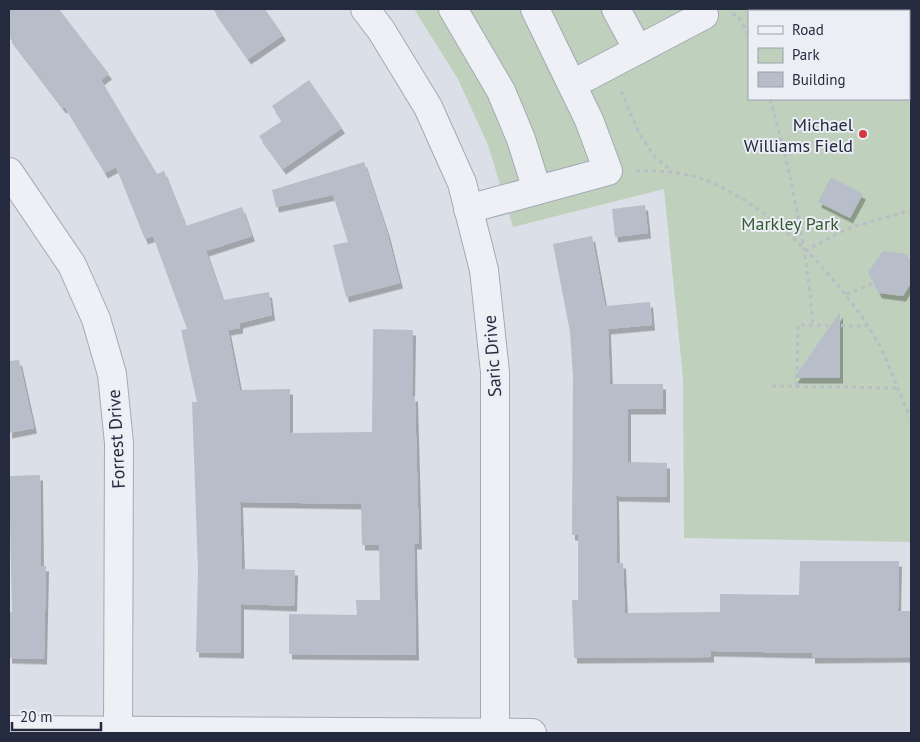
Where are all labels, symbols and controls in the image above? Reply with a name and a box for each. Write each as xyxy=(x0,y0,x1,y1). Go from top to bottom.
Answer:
legend xyxy=(748,10,910,100)
text: Road xyxy=(792,20,824,39)
text: Park xyxy=(792,45,820,64)
text: Building xyxy=(792,70,846,89)
place label: Michael Williams Field xyxy=(744,113,854,157)
marker: Michael Williams Field xyxy=(857,128,869,140)
park label: Markley Park xyxy=(741,212,839,235)
street label: Saric Drive xyxy=(478,314,506,398)
street label: Forrest Drive xyxy=(102,389,130,489)
scale bar xyxy=(12,700,101,732)
text: 20 m xyxy=(20,707,53,726)

